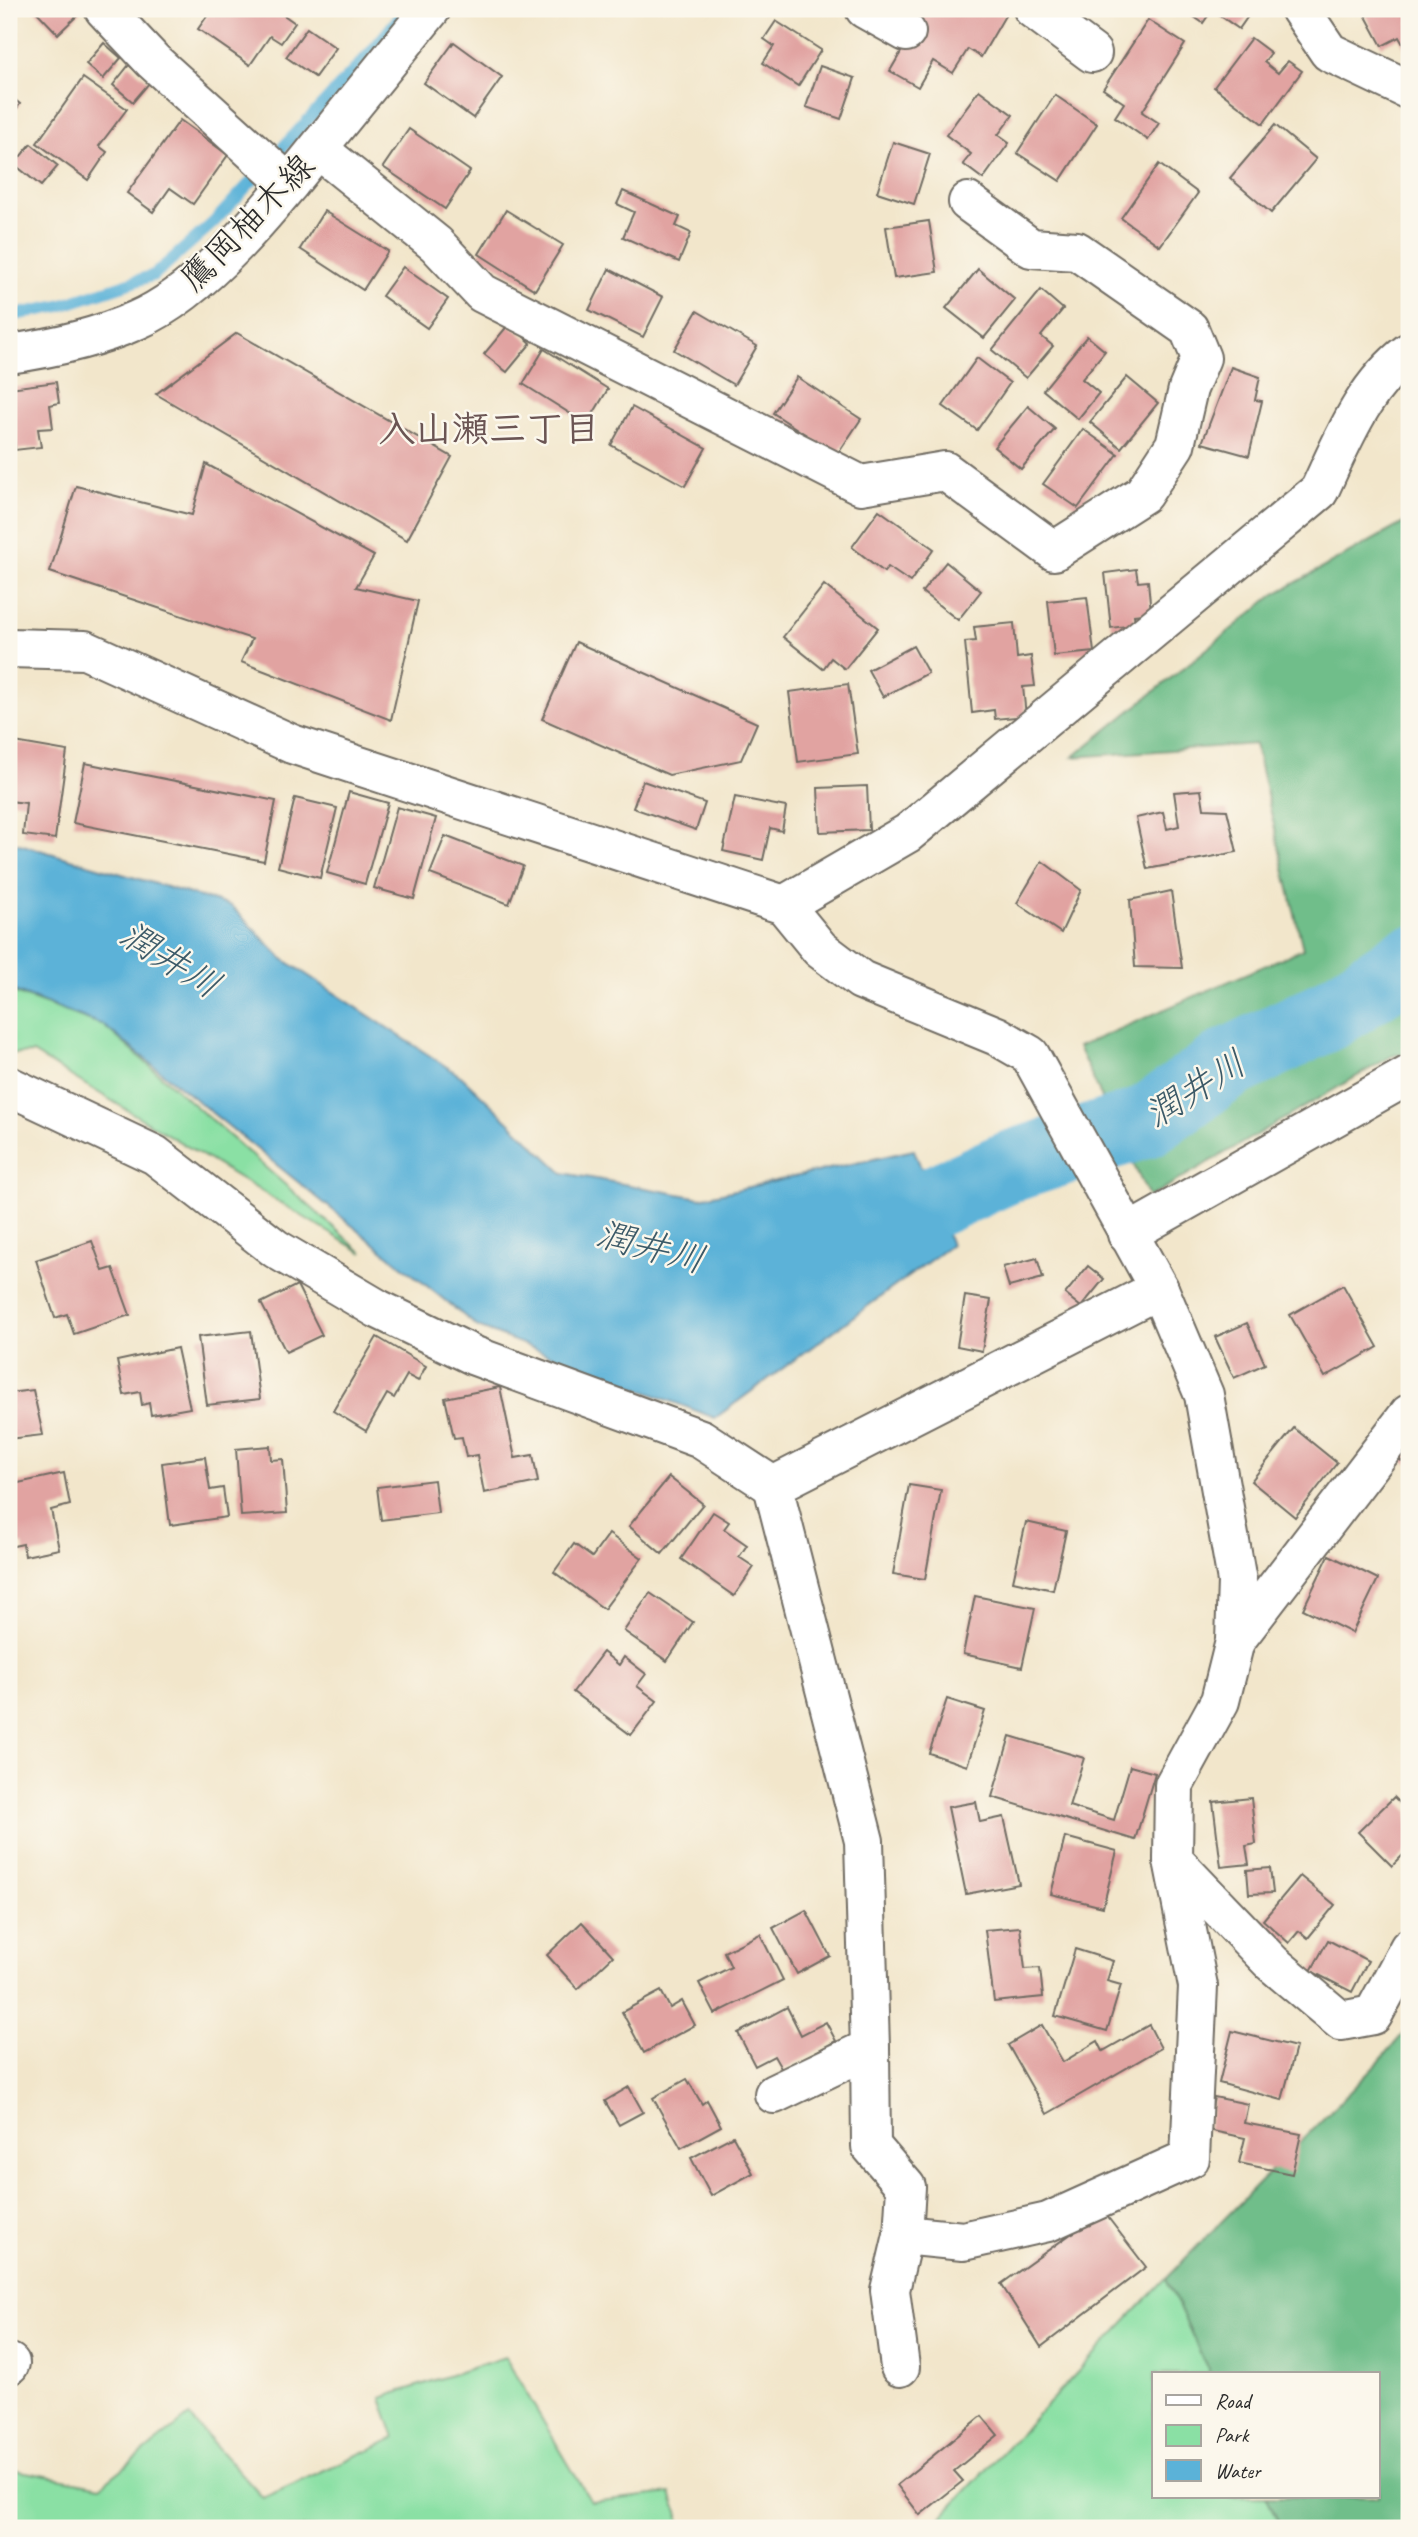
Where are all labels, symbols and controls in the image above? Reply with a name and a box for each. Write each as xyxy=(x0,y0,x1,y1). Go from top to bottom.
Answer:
street label: 鷹岡柚木線 xyxy=(170,144,324,301)
district label: 入山瀬三丁目 xyxy=(378,405,600,452)
water label: 潤井川 xyxy=(111,910,230,1009)
water label: 潤井川 xyxy=(1136,1039,1255,1138)
water label: 潤井川 xyxy=(591,1209,711,1284)
legend xyxy=(1152,2372,1380,2498)
text: Road xyxy=(1215,2388,1254,2414)
text: Park xyxy=(1215,2422,1250,2448)
text: Water xyxy=(1215,2458,1262,2484)

